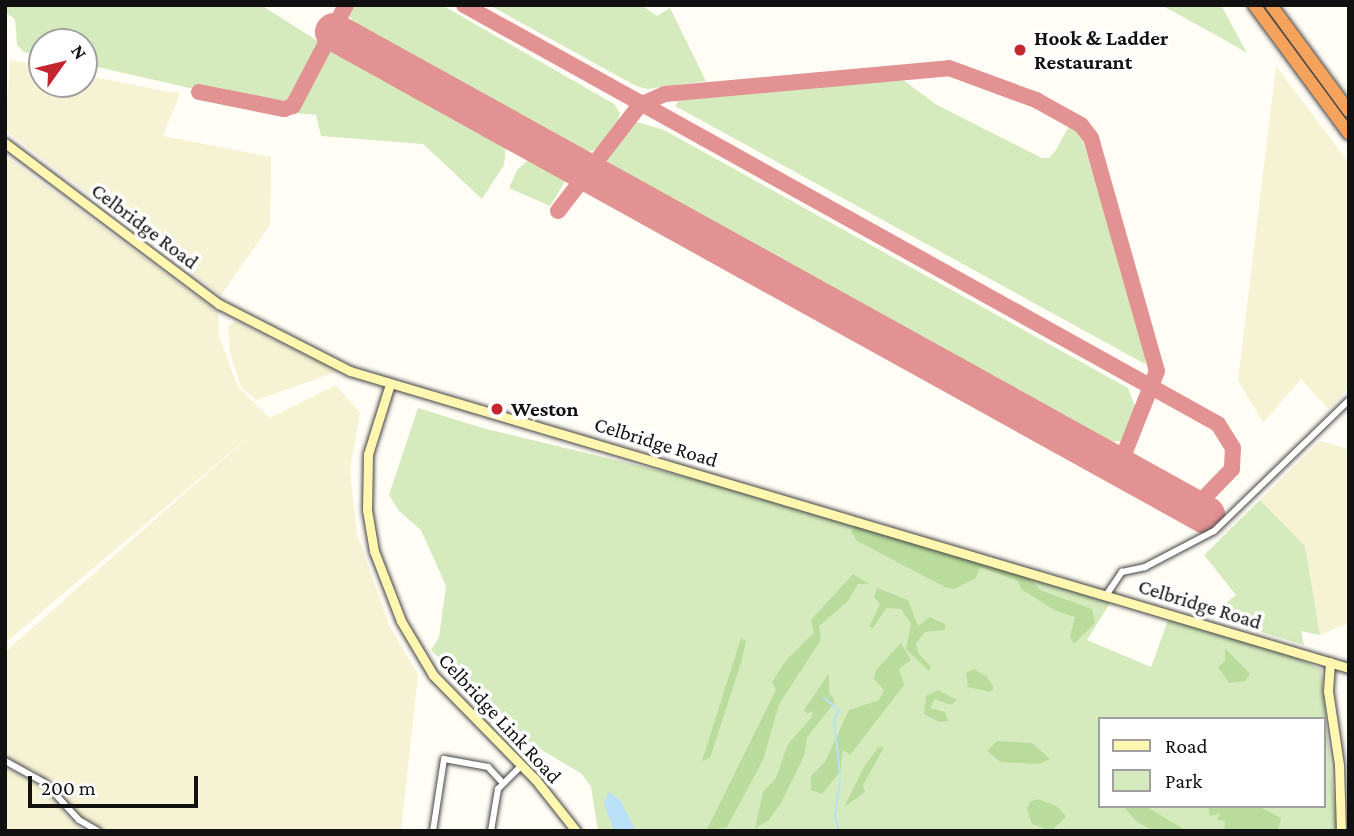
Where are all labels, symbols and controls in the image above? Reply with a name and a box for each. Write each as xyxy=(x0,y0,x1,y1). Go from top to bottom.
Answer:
place label: Hook & Ladder Restaurant xyxy=(1034,25,1168,75)
north arrow xyxy=(28,28,98,98)
text: N xyxy=(67,41,91,63)
marker: Hook & Ladder Restaurant xyxy=(1012,42,1028,58)
street label: Celbridge Road xyxy=(86,178,204,274)
place label: Weston xyxy=(511,396,579,422)
marker: Weston xyxy=(489,401,505,417)
street label: Celbridge Road xyxy=(591,411,721,473)
street label: Celbridge Road xyxy=(1135,573,1265,635)
street label: Celbridge Link Road xyxy=(433,648,567,788)
legend xyxy=(1098,717,1326,808)
text: Road xyxy=(1165,734,1208,758)
scale bar xyxy=(32,762,201,806)
text: Park xyxy=(1165,769,1202,793)
text: 200 m xyxy=(41,776,96,800)

